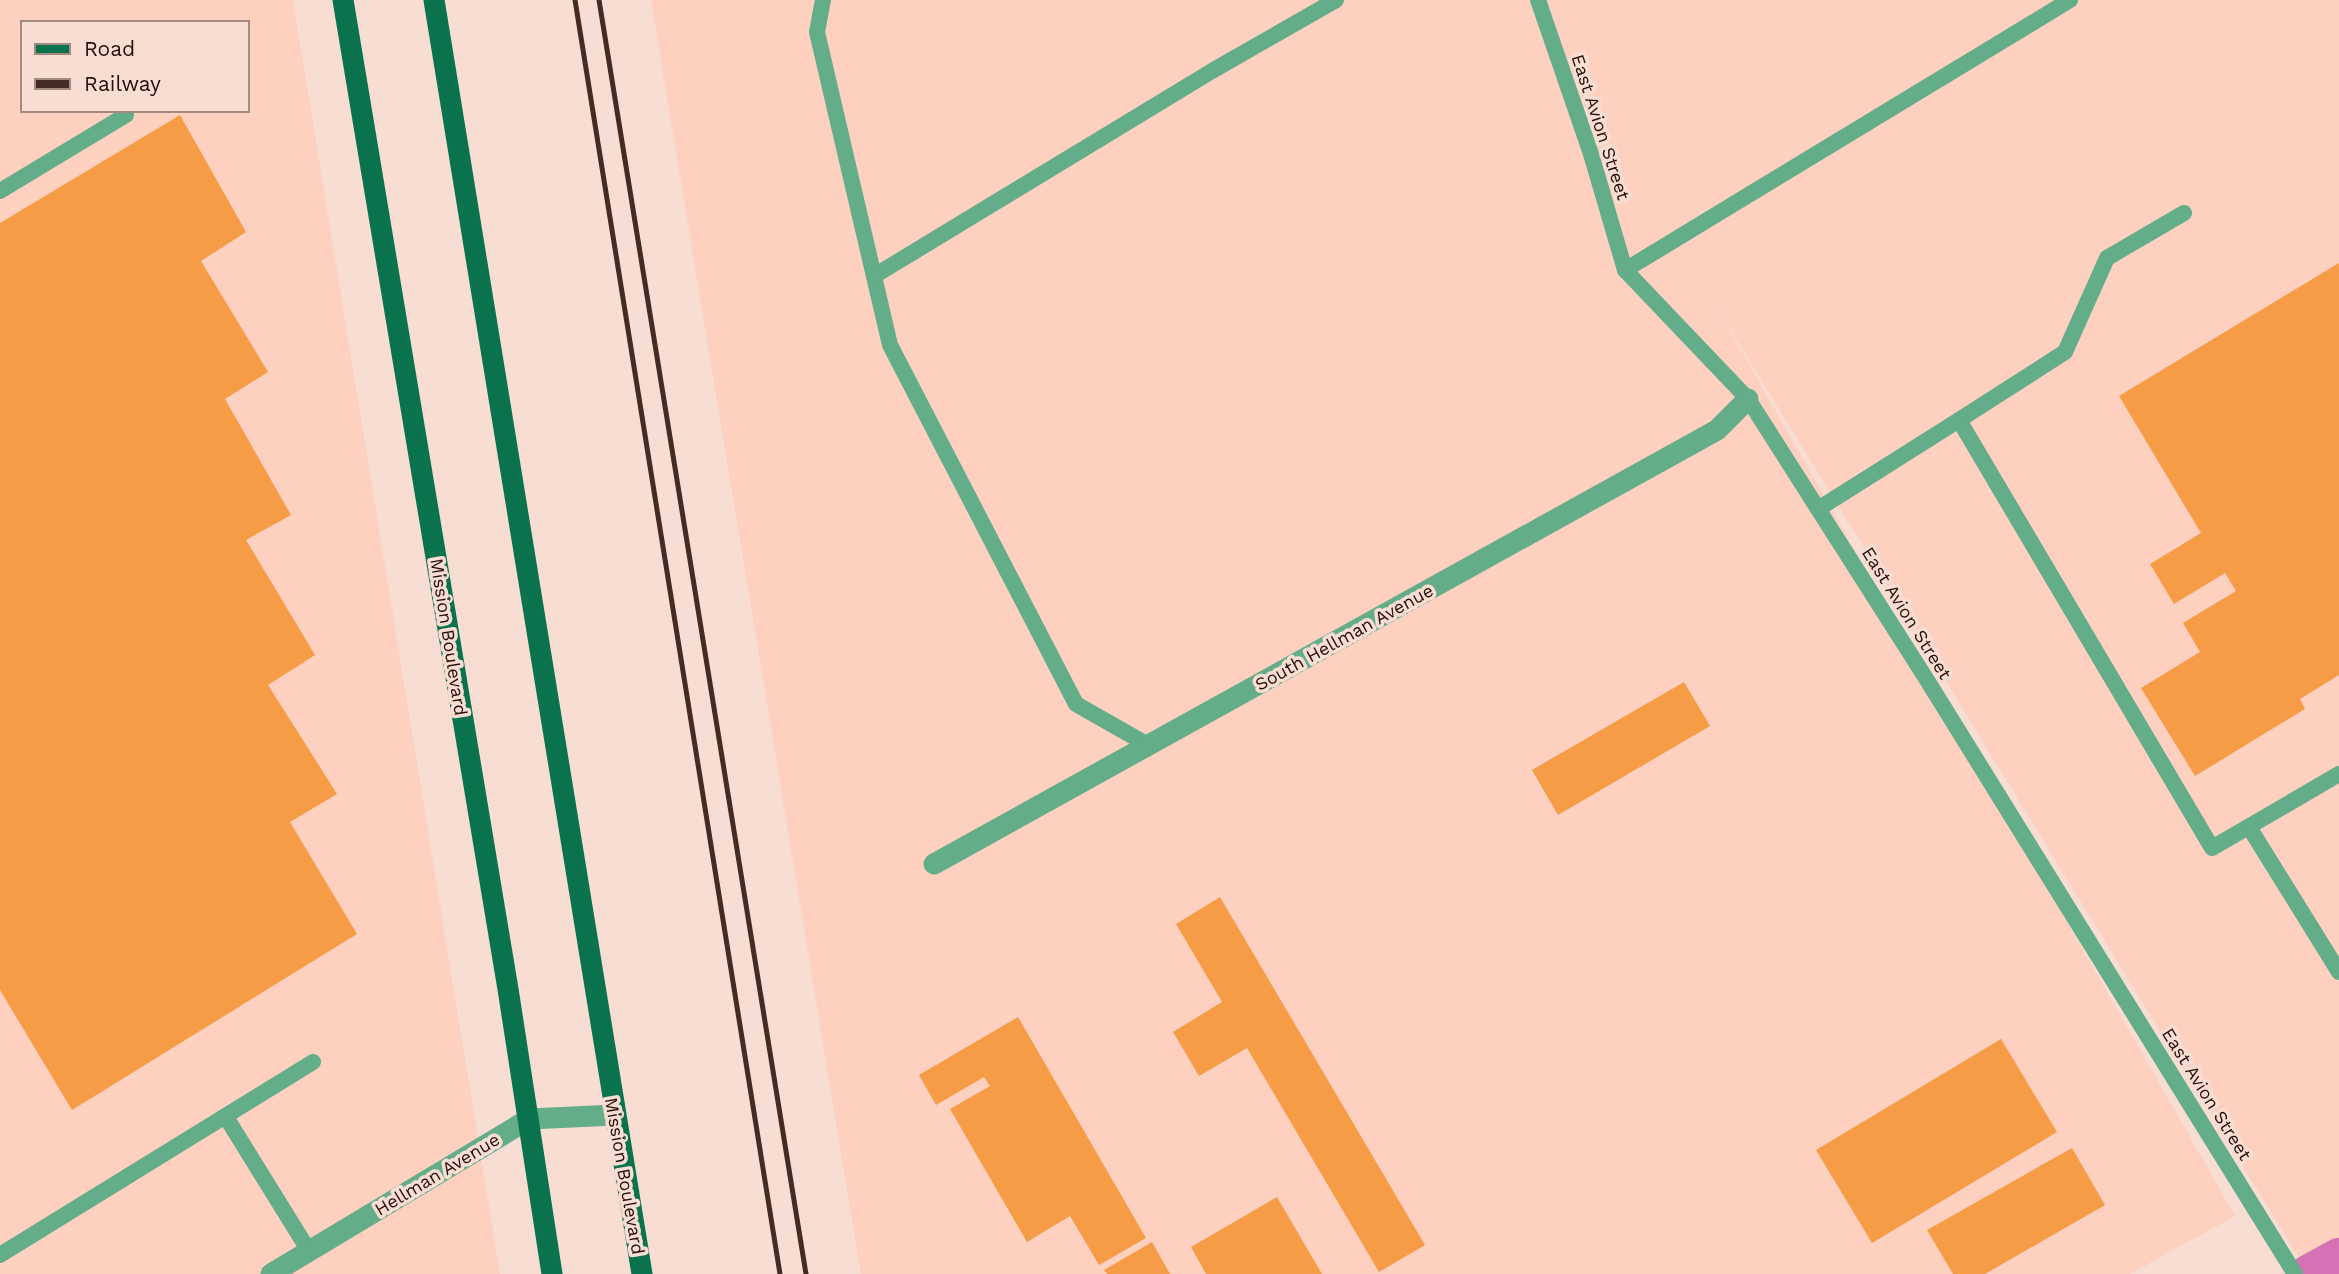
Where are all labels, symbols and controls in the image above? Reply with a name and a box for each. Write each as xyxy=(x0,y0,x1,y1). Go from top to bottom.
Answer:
legend xyxy=(21,21,248,112)
text: Road xyxy=(84,36,135,61)
street label: East Avion Street xyxy=(1568,52,1635,203)
text: Railway xyxy=(84,71,161,96)
street label: East Avion Street xyxy=(1858,543,1956,683)
street label: Mission Boulevard xyxy=(426,557,472,717)
street label: South Hellman Avenue xyxy=(1251,579,1437,695)
street label: East Avion Street xyxy=(2158,1024,2256,1164)
street label: Mission Boulevard xyxy=(601,1096,649,1256)
street label: Hellman Avenue xyxy=(371,1128,503,1220)

